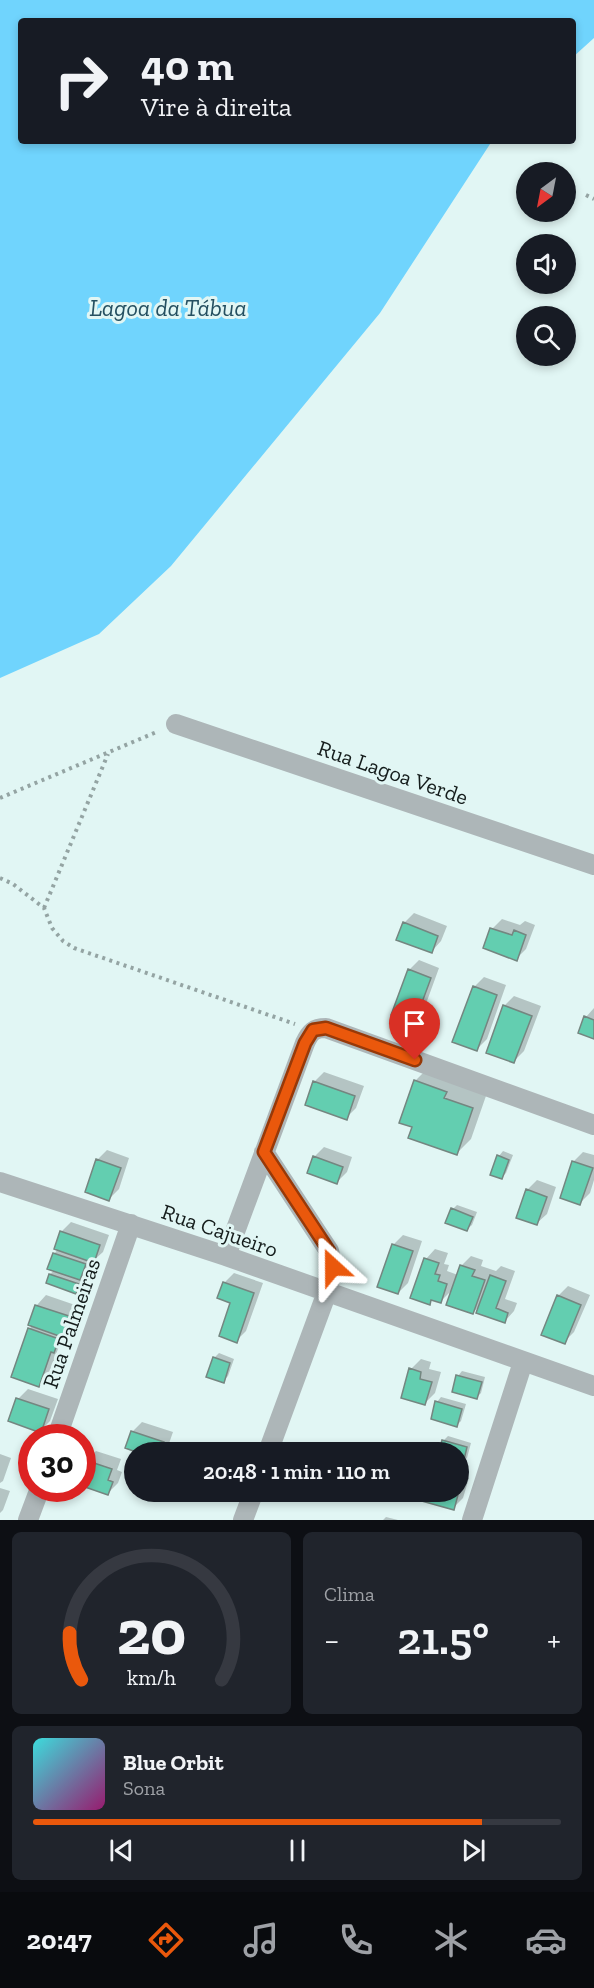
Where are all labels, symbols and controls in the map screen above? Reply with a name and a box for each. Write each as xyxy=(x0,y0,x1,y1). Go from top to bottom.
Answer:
text: 40 m xyxy=(141,40,234,91)
icon: right xyxy=(42,42,120,120)
text: Vire à direita xyxy=(141,91,292,123)
north arrow xyxy=(516,162,576,222)
map controls xyxy=(516,162,576,366)
button: sound xyxy=(516,234,576,294)
water label: Lagoa da Tábua xyxy=(89,293,247,322)
button: search xyxy=(516,306,576,366)
street label: Rua Lagoa Verde xyxy=(314,734,472,811)
pin xyxy=(389,998,440,1060)
icon: arrive xyxy=(398,1007,431,1040)
street label: Rua Cajueiro xyxy=(158,1198,282,1263)
position arrow xyxy=(301,1235,365,1299)
street label: Rua Palmeiras xyxy=(37,1255,106,1392)
speed limit sign: 30 xyxy=(18,1424,96,1502)
text: 20:48 · 1 min · 110 m xyxy=(203,1458,390,1485)
text: Clima xyxy=(324,1582,375,1606)
text: 20 xyxy=(117,1595,186,1670)
text: 21.5° xyxy=(397,1612,489,1666)
text: − xyxy=(324,1620,339,1659)
text: + xyxy=(547,1620,561,1659)
text: km/h xyxy=(127,1665,176,1690)
text: Blue Orbit xyxy=(123,1749,223,1776)
text: Sona xyxy=(123,1776,165,1800)
icon: previous xyxy=(105,1834,138,1867)
icon: pause xyxy=(281,1834,314,1867)
icon: next xyxy=(457,1834,490,1867)
icon: directions xyxy=(145,1919,187,1961)
icon: music xyxy=(240,1919,282,1961)
icon: phone xyxy=(335,1919,377,1961)
icon: climate xyxy=(430,1919,472,1961)
icon: car xyxy=(525,1919,567,1961)
text: 20:47 xyxy=(27,1924,92,1956)

